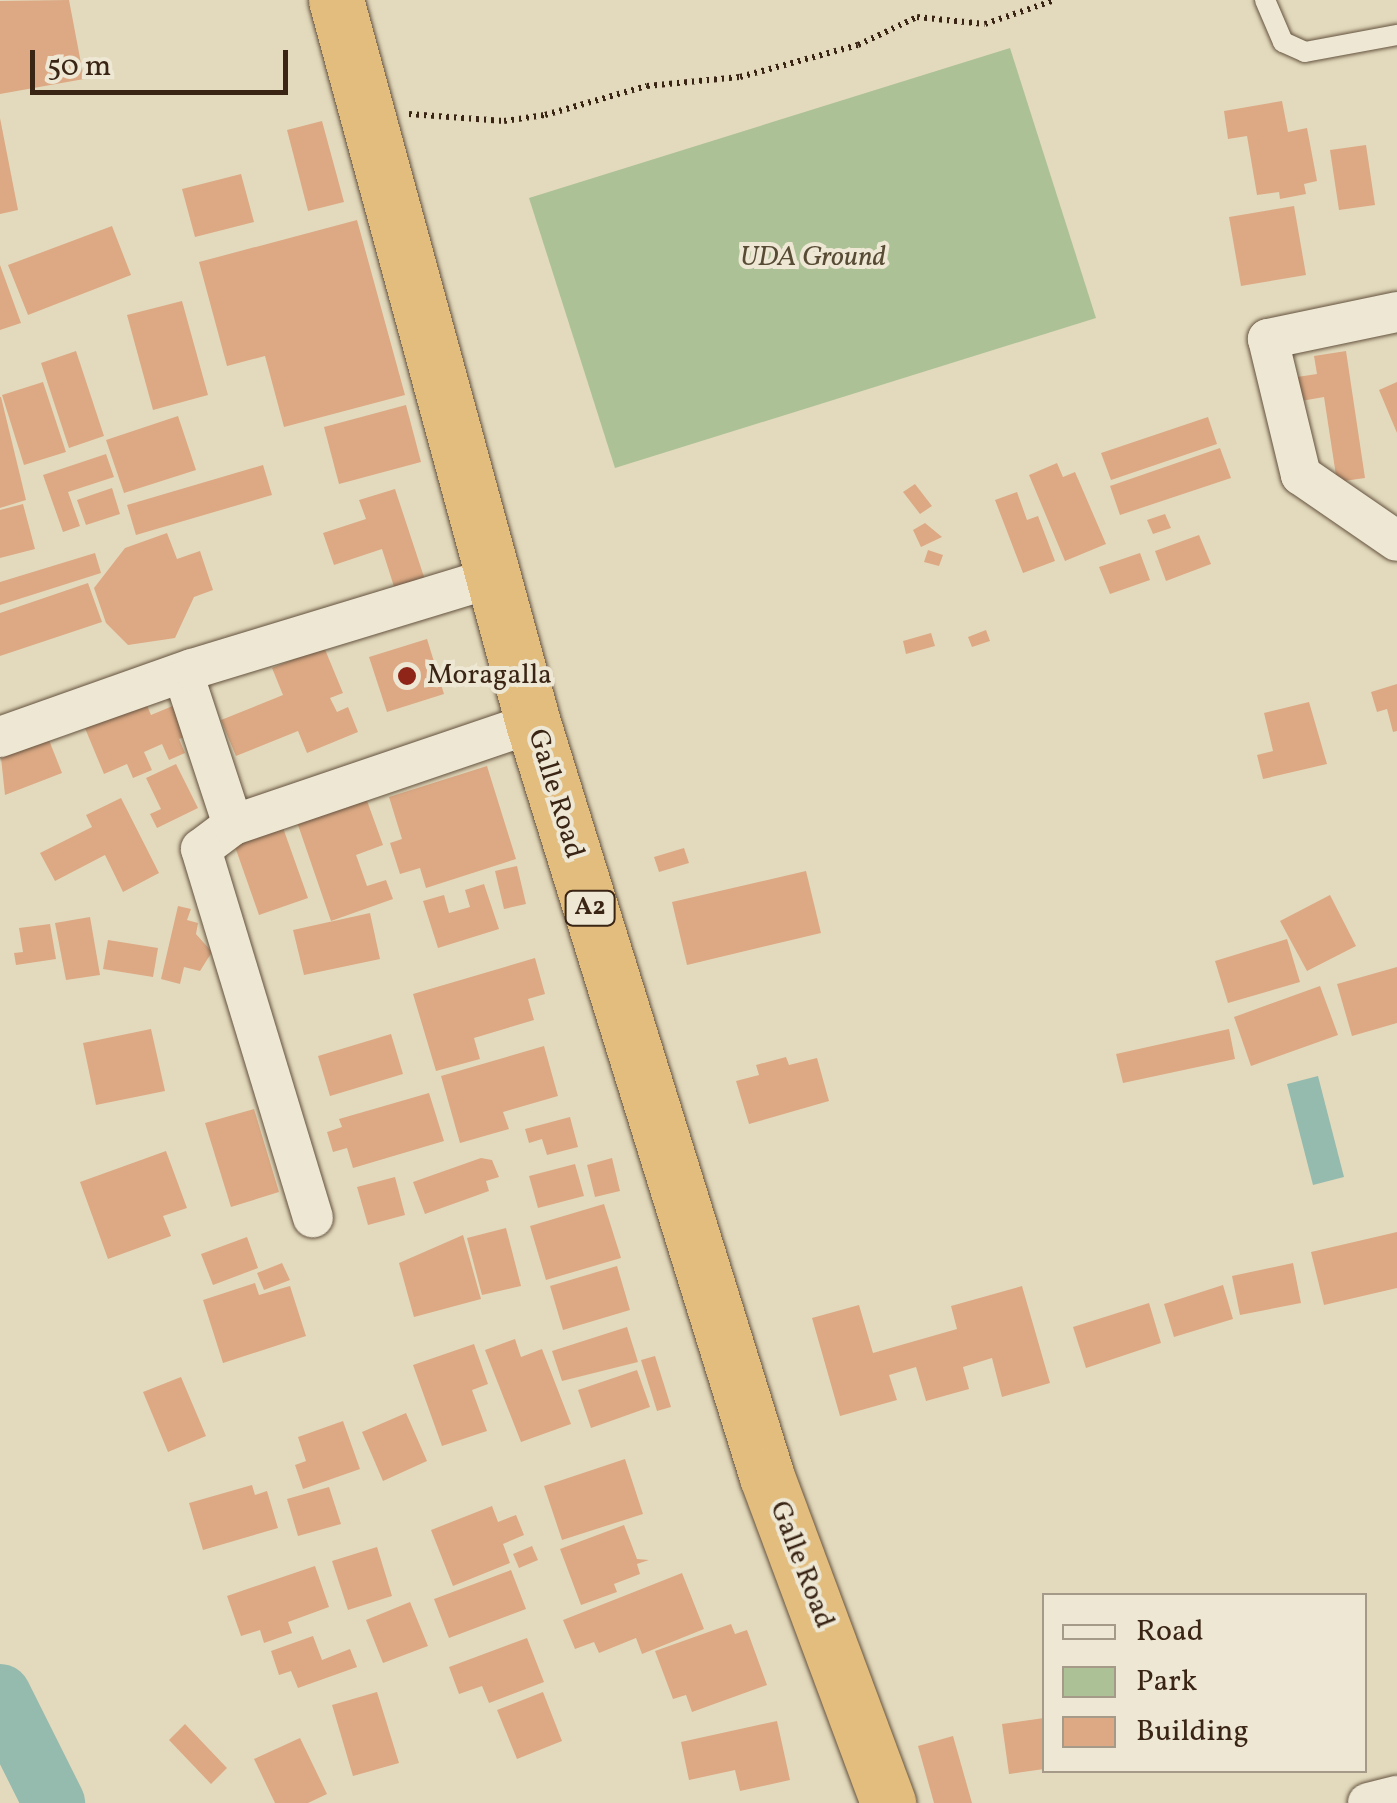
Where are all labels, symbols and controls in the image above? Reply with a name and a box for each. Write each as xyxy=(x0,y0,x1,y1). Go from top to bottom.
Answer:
scale bar xyxy=(35,30,292,92)
text: 50 m xyxy=(47,46,111,88)
park label: UDA Ground xyxy=(740,241,886,275)
place label: Moragalla xyxy=(427,659,552,693)
marker: Moragalla xyxy=(396,665,418,687)
street label: Galle Road xyxy=(519,725,591,863)
road number: A2 xyxy=(562,888,618,928)
street label: Galle Road xyxy=(761,1497,841,1633)
legend xyxy=(1042,1593,1367,1773)
text: Road xyxy=(1136,1611,1204,1653)
text: Park xyxy=(1136,1661,1197,1703)
text: Building xyxy=(1136,1711,1249,1753)

